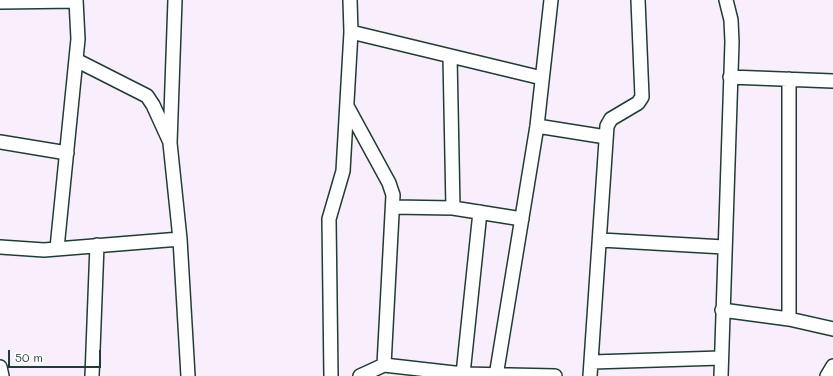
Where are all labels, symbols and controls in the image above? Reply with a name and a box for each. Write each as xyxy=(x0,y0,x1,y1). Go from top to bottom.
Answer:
scale bar xyxy=(10,342,103,368)
text: 50 m xyxy=(15,349,43,365)

